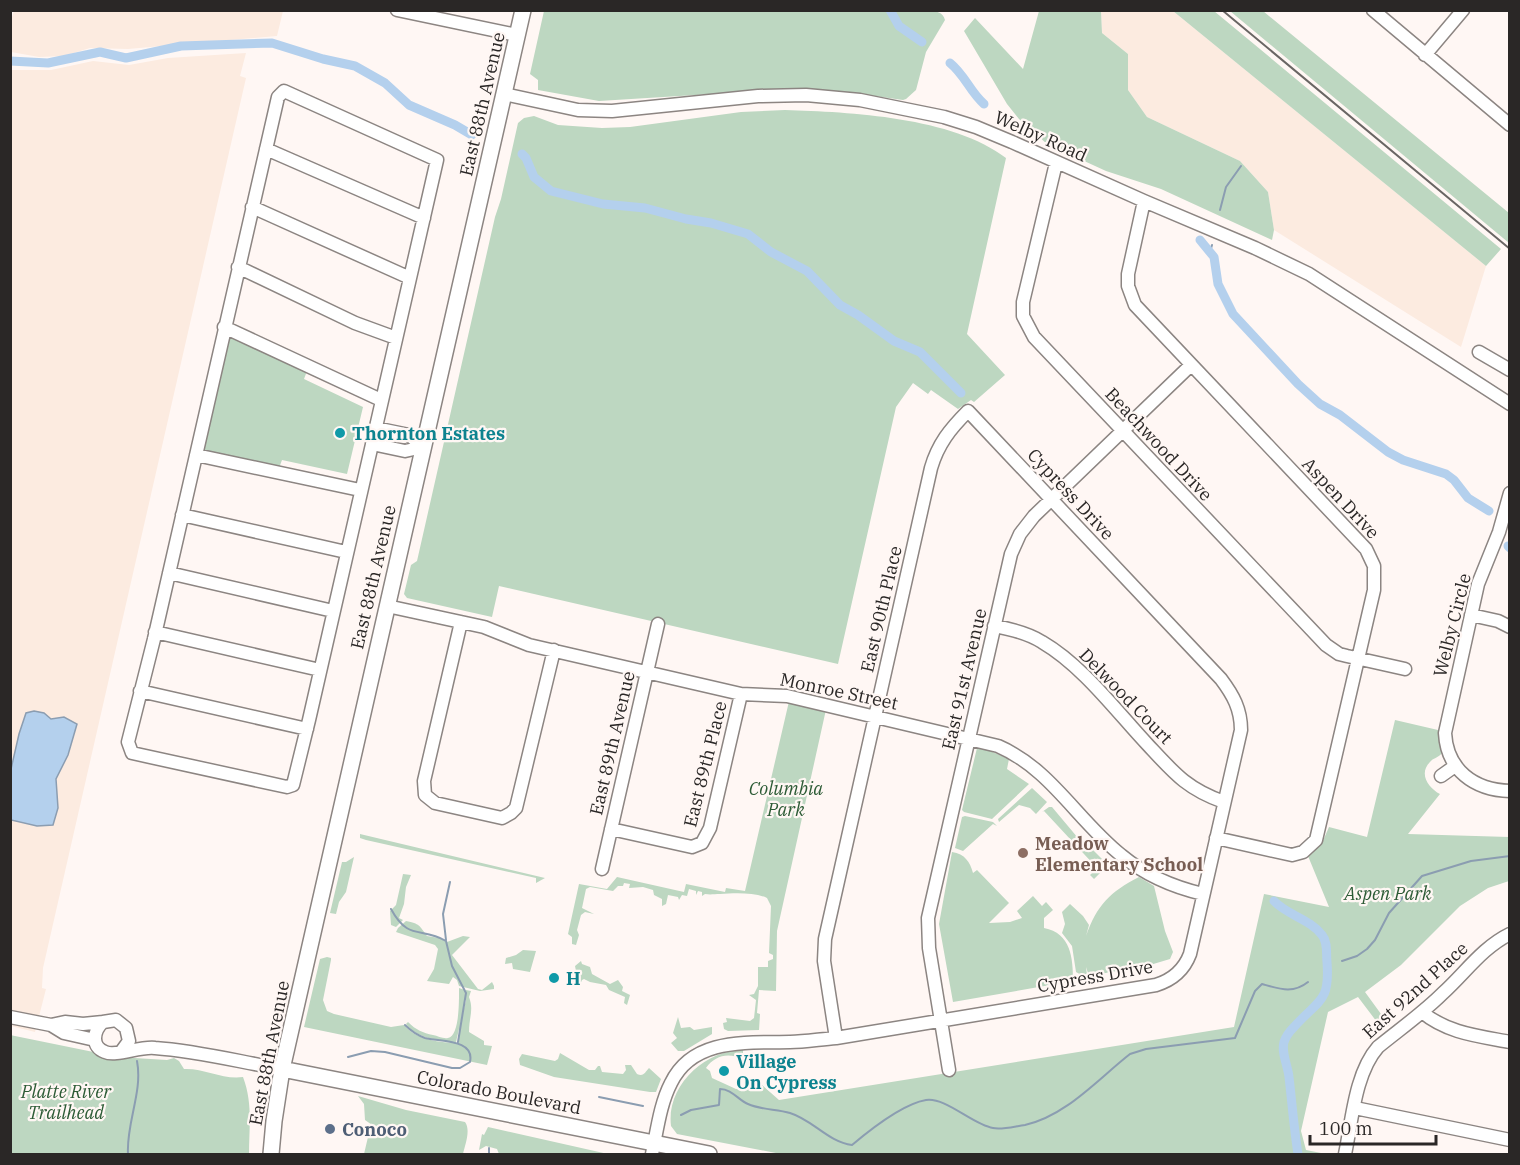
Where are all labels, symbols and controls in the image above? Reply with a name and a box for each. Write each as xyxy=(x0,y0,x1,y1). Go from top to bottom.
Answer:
street label: East 88th Avenue xyxy=(454,30,510,178)
street label: Welby Road xyxy=(991,105,1091,167)
street label: Beachwood Drive xyxy=(1100,382,1218,506)
place label: Thornton Estates xyxy=(352,422,505,445)
marker: Thornton Estates xyxy=(333,426,347,440)
street label: Cypress Drive xyxy=(1023,443,1119,545)
street label: Aspen Drive xyxy=(1297,452,1385,544)
street label: East 88th Avenue xyxy=(345,503,401,651)
street label: East 90th Place xyxy=(855,543,907,675)
street label: Welby Circle xyxy=(1428,571,1476,679)
street label: East 91st Avenue xyxy=(937,606,991,752)
street label: Delwood Court xyxy=(1074,643,1178,749)
street label: Monroe Street xyxy=(778,667,900,715)
street label: East 89th Avenue xyxy=(584,669,640,817)
street label: East 89th Place xyxy=(678,699,732,829)
park label: Columbia Park xyxy=(749,777,823,821)
place label: Meadow Elementary School xyxy=(1035,832,1203,876)
marker: Meadow Elementary School xyxy=(1016,846,1030,860)
park label: Aspen Park xyxy=(1343,882,1432,905)
street label: East 92nd Place xyxy=(1358,937,1472,1043)
street label: Cypress Drive xyxy=(1035,955,1155,997)
place label: H xyxy=(566,967,581,990)
marker: H xyxy=(547,971,561,985)
street label: East 88th Avenue xyxy=(244,979,294,1127)
place label: Village On Cypress xyxy=(736,1050,837,1094)
marker: Village On Cypress xyxy=(717,1064,731,1078)
street label: Colorado Boulevard xyxy=(415,1065,583,1119)
park label: Platte River Trailhead xyxy=(20,1080,112,1124)
scale bar xyxy=(1310,1108,1436,1146)
text: 100 m xyxy=(1319,1117,1373,1140)
place label: Conoco xyxy=(342,1118,407,1141)
marker: Conoco xyxy=(323,1122,337,1136)

